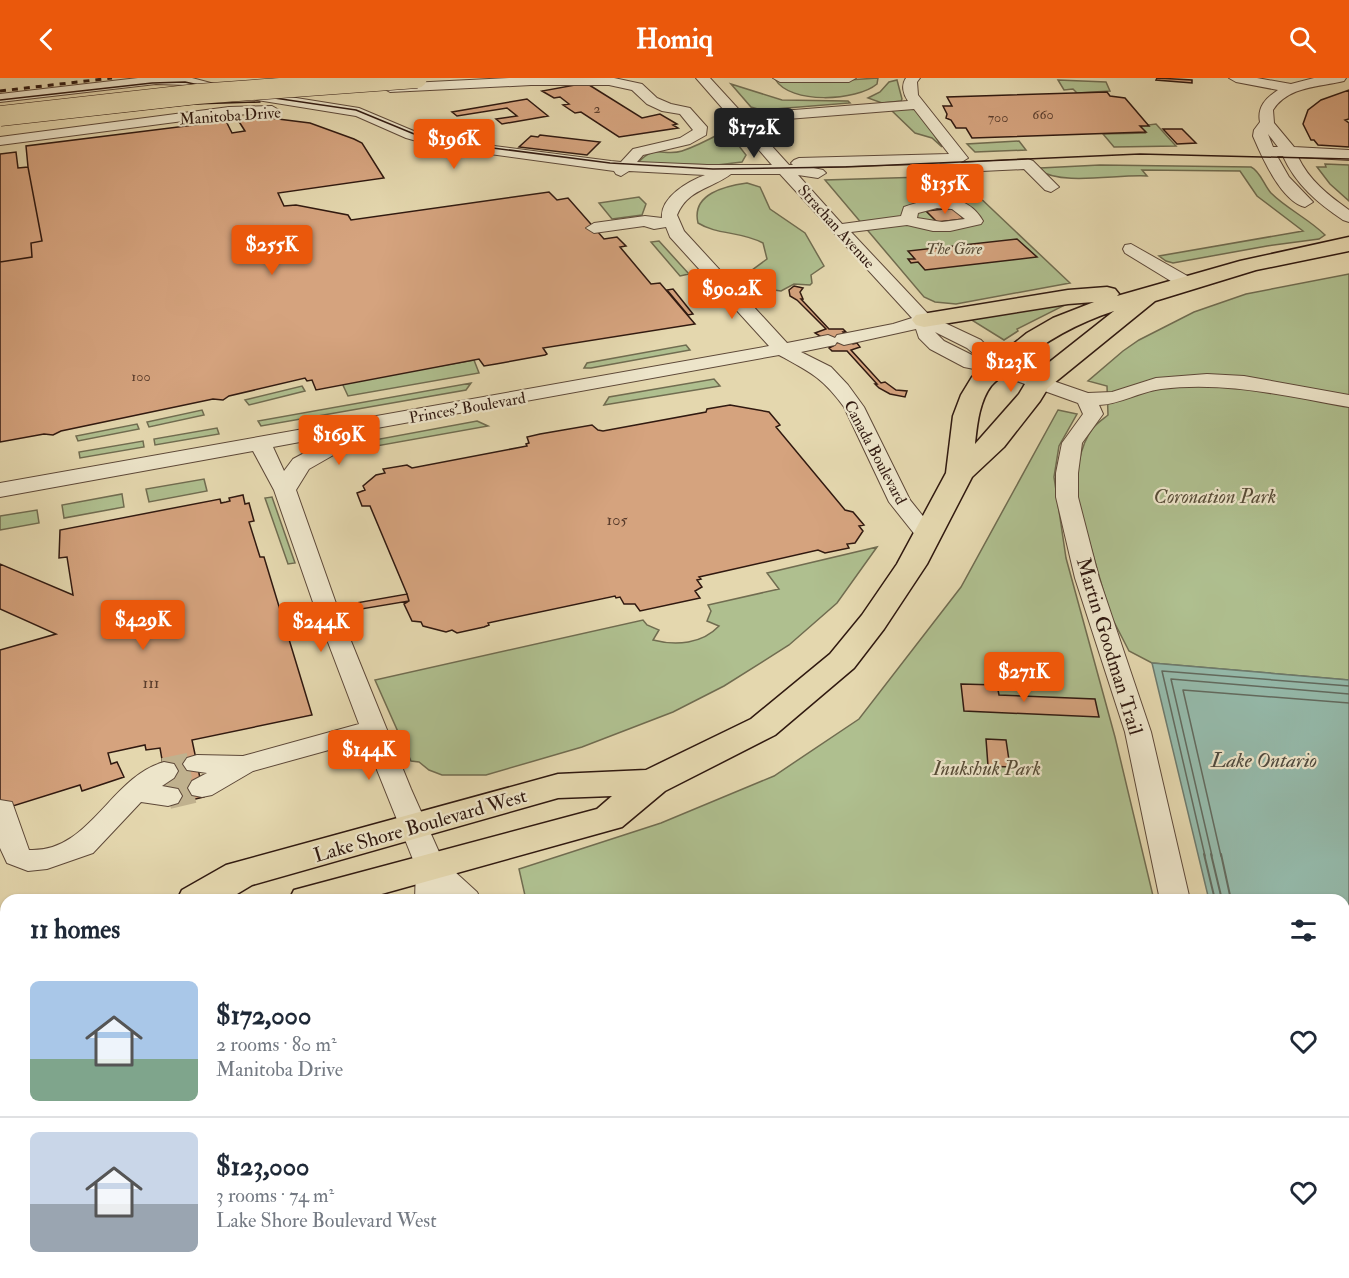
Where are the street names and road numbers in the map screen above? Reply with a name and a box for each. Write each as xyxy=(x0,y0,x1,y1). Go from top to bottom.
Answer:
street label: Manitoba Drive xyxy=(179,102,282,130)
street label: Strachan Avenue xyxy=(793,181,879,273)
street label: Princes' Boulevard xyxy=(407,388,527,428)
street label: Canada Boulevard xyxy=(839,397,911,508)
street label: Martin Goodman Trail xyxy=(1071,554,1148,738)
street label: Lake Shore Boulevard West xyxy=(311,783,530,868)

